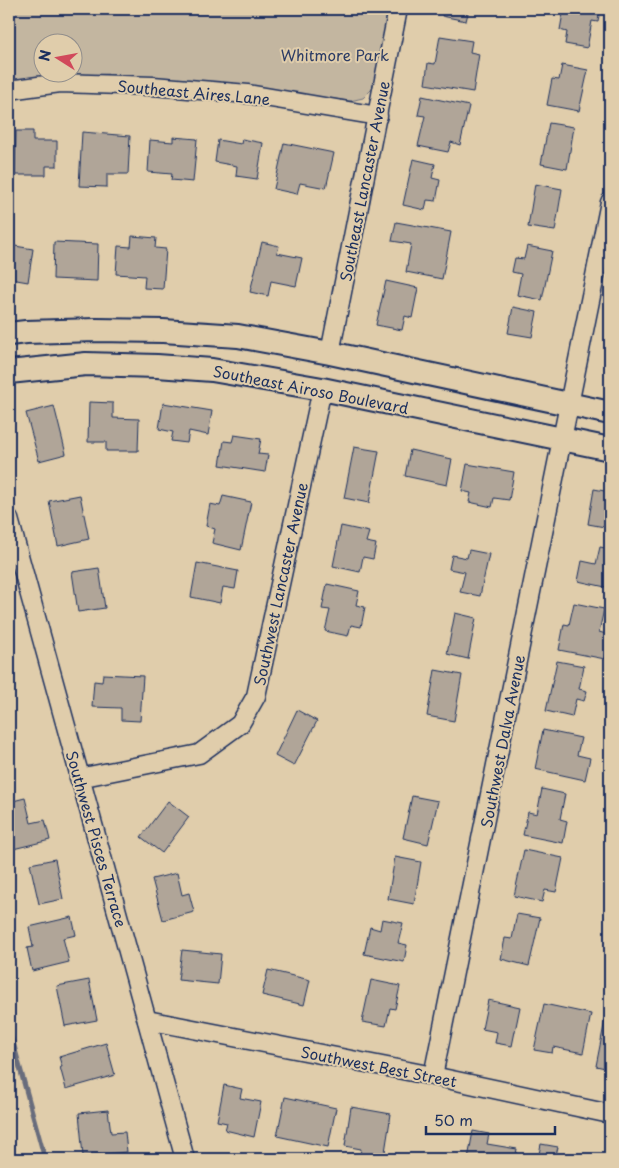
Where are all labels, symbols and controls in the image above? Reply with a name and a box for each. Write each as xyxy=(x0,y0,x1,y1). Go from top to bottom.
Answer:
north arrow xyxy=(32,32,82,82)
park label: Whitmore Park xyxy=(281,43,389,66)
text: N xyxy=(33,48,56,63)
street label: Southeast Aires Lane xyxy=(117,74,271,110)
street label: Southeast Lancaster Avenue xyxy=(333,79,395,283)
street label: Southeast Airoso Boulevard xyxy=(211,359,411,419)
street label: Southwest Lancaster Avenue xyxy=(247,480,313,688)
street label: Southwest Dalva Avenue xyxy=(474,653,530,829)
street label: Southwest Pisces Terrace xyxy=(61,748,133,930)
street label: Southwest Best Street xyxy=(299,1040,459,1092)
scale bar xyxy=(426,1103,555,1135)
text: 50 m xyxy=(434,1108,473,1131)

